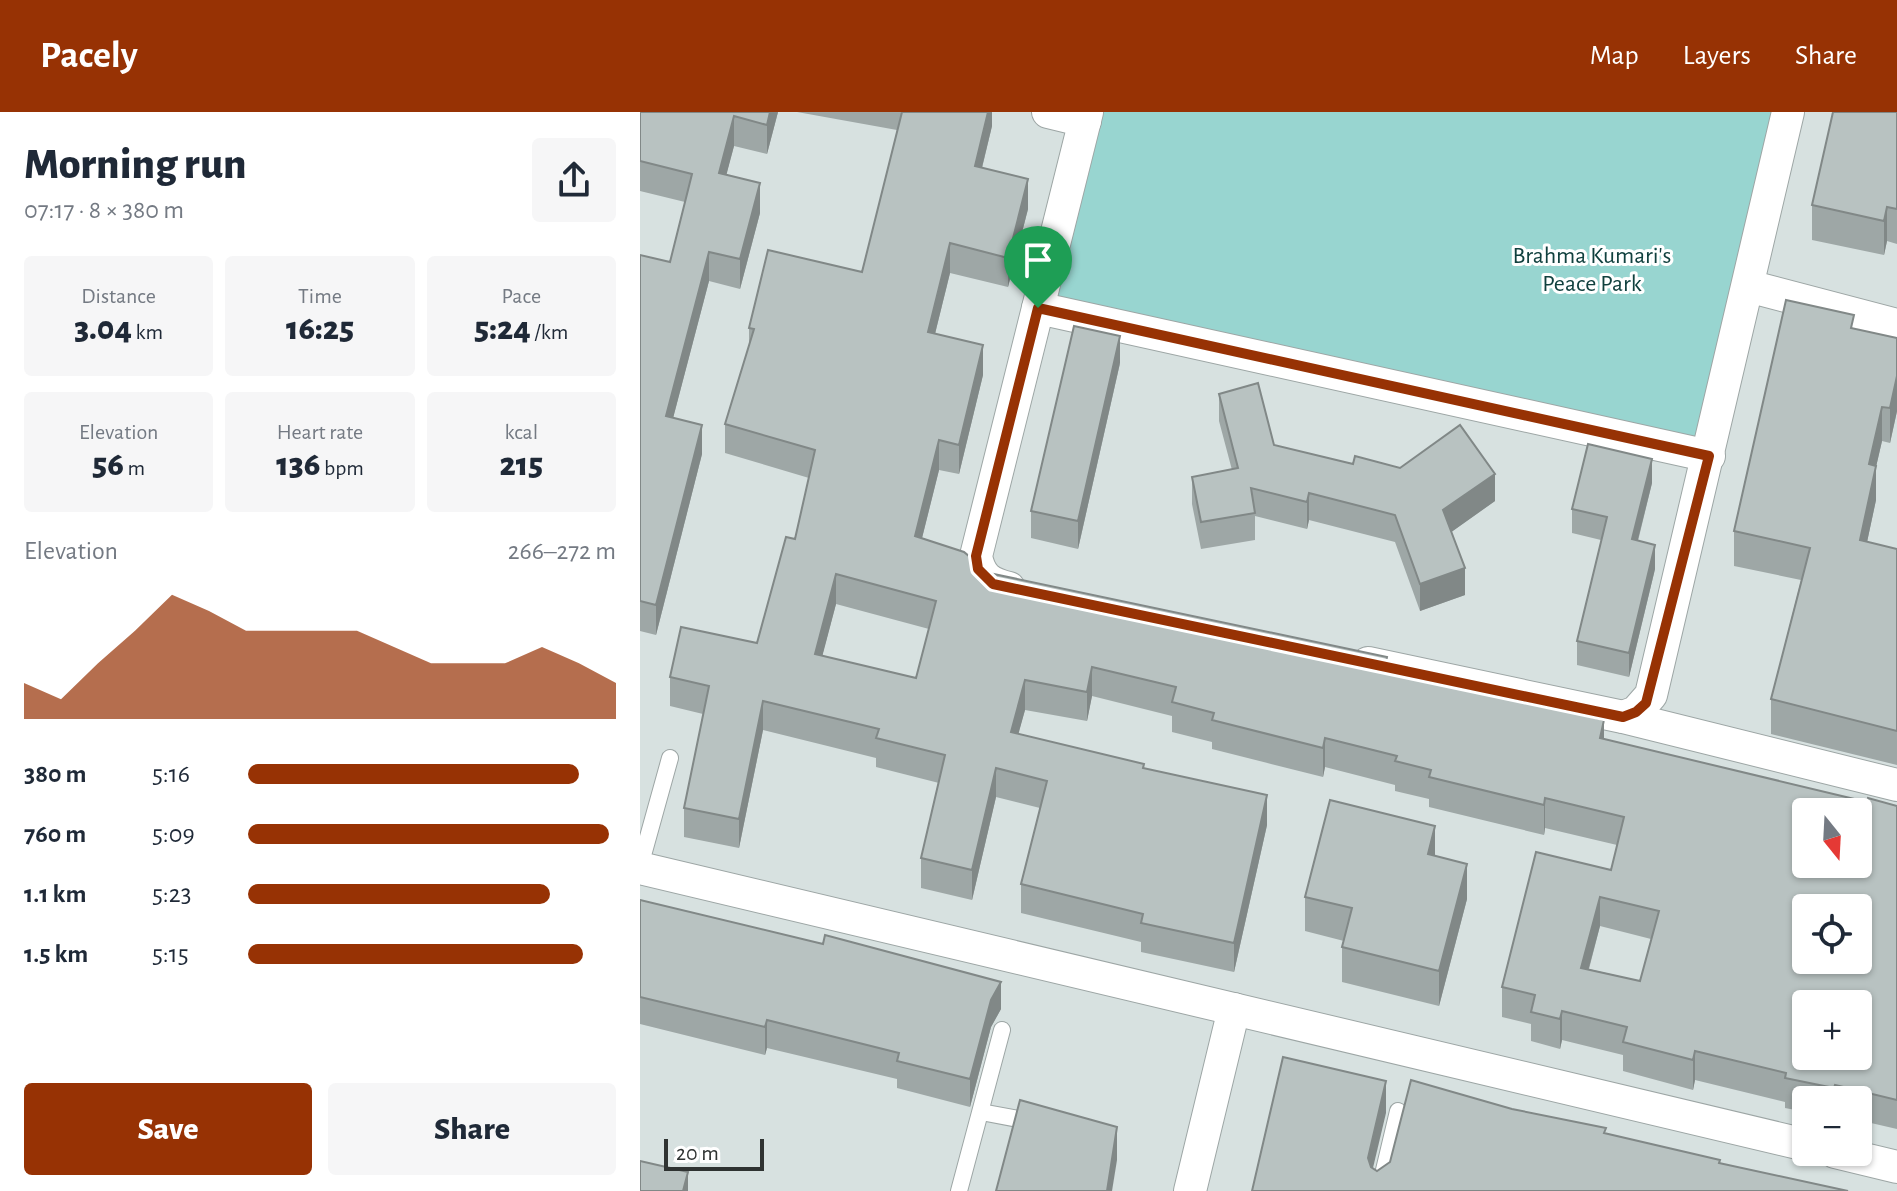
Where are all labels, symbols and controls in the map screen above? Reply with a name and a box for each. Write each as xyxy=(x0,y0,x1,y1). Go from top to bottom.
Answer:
text: Pacely xyxy=(40,37,138,75)
text: Map xyxy=(1590,42,1639,70)
text: Layers xyxy=(1683,42,1751,70)
text: Share xyxy=(1795,42,1857,70)
button: share xyxy=(532,138,616,222)
text: Morning run xyxy=(24,143,247,187)
text: 07:17 · 8 × 380 m xyxy=(24,197,184,223)
pin xyxy=(1004,226,1072,308)
icon: arrive xyxy=(1016,238,1060,282)
park label: Brahma Kumari's Peace Park xyxy=(1513,244,1671,296)
text: Distance xyxy=(81,285,156,307)
text: Time xyxy=(298,285,342,307)
text: Pace xyxy=(502,285,541,307)
text: 3.04 xyxy=(74,312,132,346)
text: 16:25 xyxy=(286,312,354,346)
text: 5:24 xyxy=(474,312,531,346)
text: km xyxy=(132,321,163,343)
text: /km xyxy=(531,321,568,343)
text: Elevation xyxy=(79,421,158,443)
text: Heart rate xyxy=(277,421,363,443)
text: kcal xyxy=(505,421,538,443)
text: 56 xyxy=(92,448,124,482)
text: 136 xyxy=(276,448,320,482)
text: 215 xyxy=(499,448,543,482)
text: m xyxy=(124,457,145,479)
text: bpm xyxy=(320,457,364,479)
text: Elevation xyxy=(24,538,118,564)
text: 266–272 m xyxy=(508,538,616,564)
text: 380 m xyxy=(24,761,86,787)
text: 5:16 xyxy=(152,761,190,787)
north arrow xyxy=(1792,798,1872,878)
map controls xyxy=(1792,798,1872,1166)
text: 760 m xyxy=(24,821,86,847)
text: 5:09 xyxy=(152,821,195,847)
text: 1.1 km xyxy=(24,881,86,907)
text: 5:23 xyxy=(152,881,191,907)
button: locate xyxy=(1792,894,1872,974)
text: 1.5 km xyxy=(24,941,88,967)
text: 5:15 xyxy=(152,941,189,967)
button: + xyxy=(1792,990,1872,1070)
button: Save xyxy=(24,1083,312,1175)
button: Share xyxy=(328,1083,616,1175)
button: − xyxy=(1792,1086,1872,1166)
scale bar xyxy=(664,1135,764,1171)
text: 20 m xyxy=(676,1142,719,1164)

